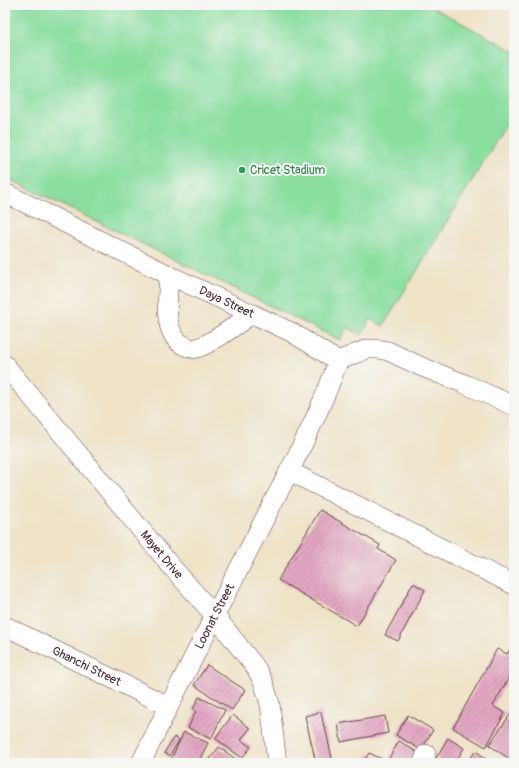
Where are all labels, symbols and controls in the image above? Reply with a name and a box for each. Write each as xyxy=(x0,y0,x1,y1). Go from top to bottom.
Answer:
place label: Cricet Stadium xyxy=(250,163,325,178)
marker: Cricet Stadium xyxy=(237,165,247,175)
street label: Daya Street xyxy=(197,283,257,321)
street label: Mayet Drive xyxy=(137,527,186,582)
street label: Loonat Street xyxy=(191,581,238,652)
street label: Ghanchi Street xyxy=(50,643,124,689)

